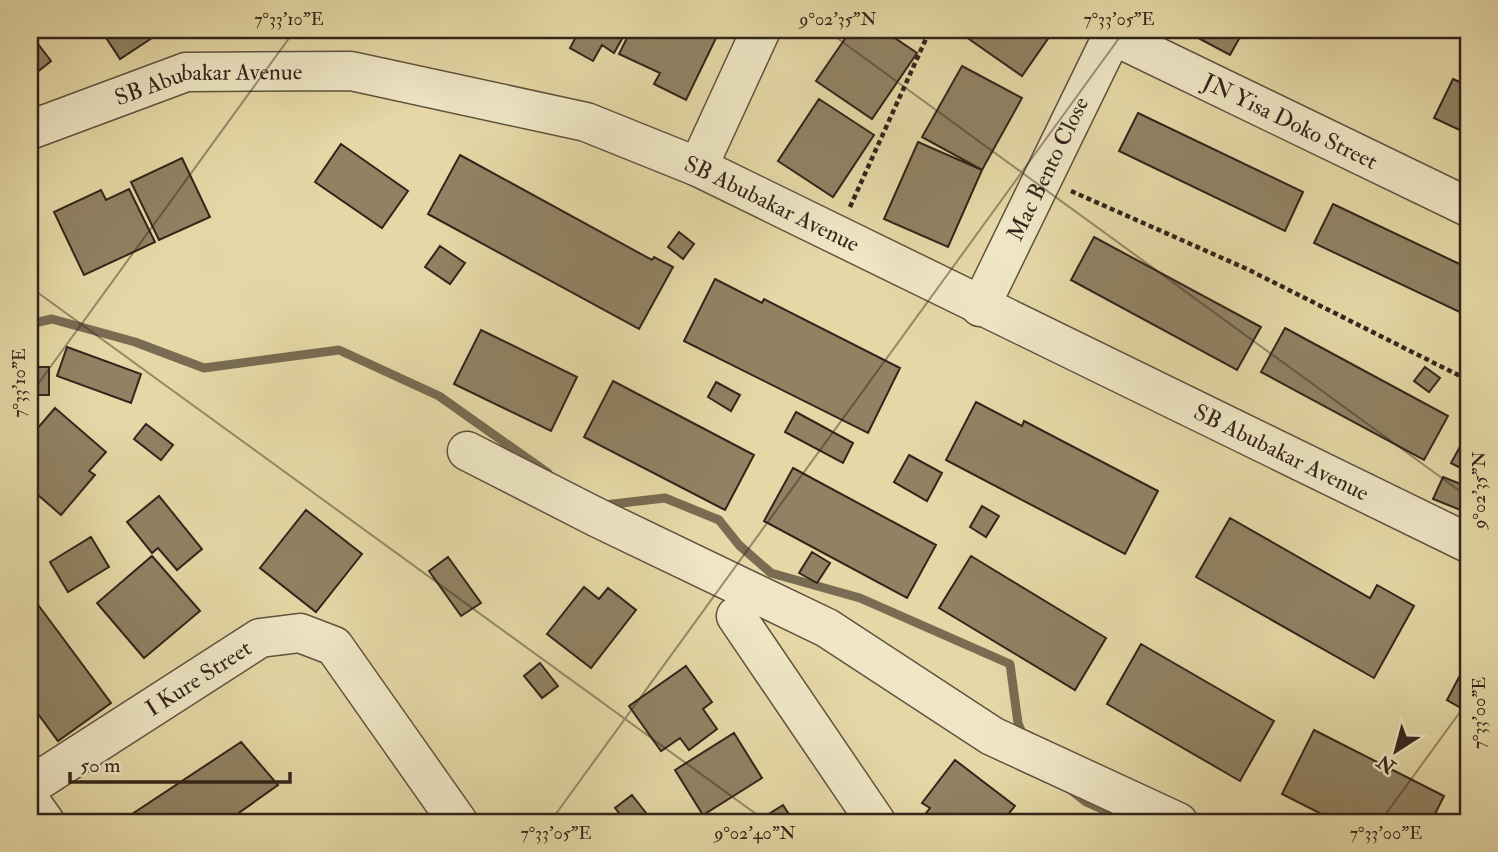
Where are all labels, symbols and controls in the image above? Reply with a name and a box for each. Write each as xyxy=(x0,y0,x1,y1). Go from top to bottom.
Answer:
text: 7°33'10"E xyxy=(254,8,324,31)
text: 9°02'35"N xyxy=(797,8,877,31)
text: 7°33'05"E xyxy=(1083,8,1155,31)
street label: SB Abubakar Avenue xyxy=(110,57,303,112)
street label: JN Yisa Doko Street xyxy=(1197,66,1382,176)
street label: Mac Bento Close xyxy=(1000,91,1095,245)
street label: SB Abubakar Avenue xyxy=(680,149,865,258)
text: 7°33'10"E xyxy=(8,348,31,418)
street label: SB Abubakar Avenue xyxy=(1189,397,1374,507)
text: 9°02'35"N xyxy=(1468,451,1491,531)
street label: I Kure Street xyxy=(140,633,257,722)
text: 7°33'00"E xyxy=(1468,677,1491,749)
north arrow xyxy=(1362,716,1432,786)
scale bar xyxy=(70,740,290,784)
text: N xyxy=(1372,749,1401,779)
text: 50 m xyxy=(80,752,121,779)
text: 7°33'05"E xyxy=(520,822,592,845)
text: 9°02'40"N xyxy=(712,822,796,845)
text: 7°33'00"E xyxy=(1350,822,1422,845)

